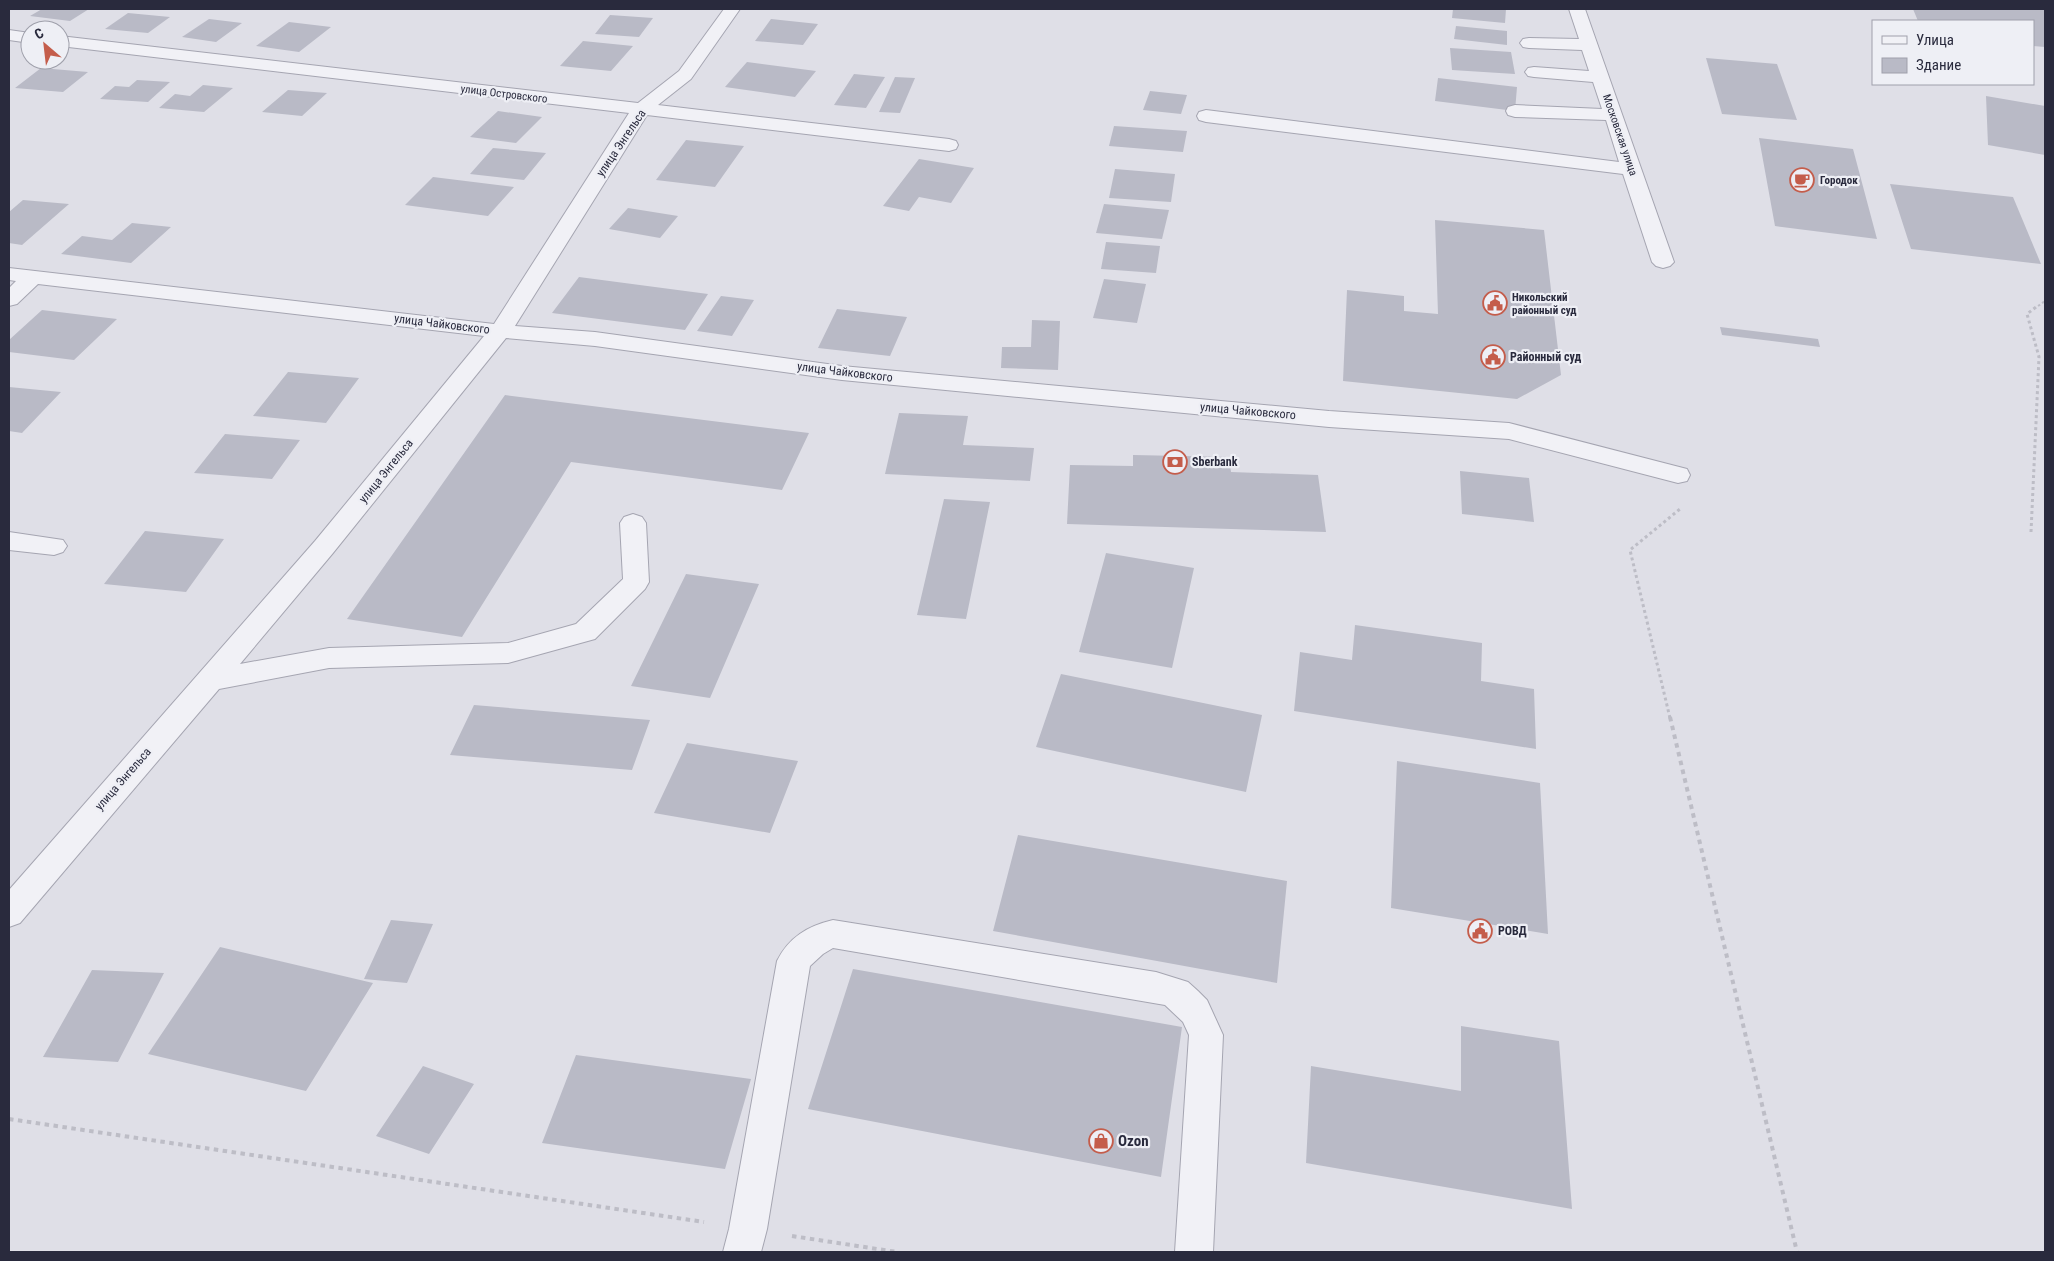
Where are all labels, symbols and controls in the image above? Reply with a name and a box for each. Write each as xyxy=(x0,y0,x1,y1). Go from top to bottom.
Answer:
north arrow xyxy=(20,20,70,70)
legend xyxy=(1872,20,2034,85)
text: С xyxy=(32,25,46,42)
text: Улица xyxy=(1916,31,1954,49)
text: Здание xyxy=(1916,56,1961,74)
street label: улица Островского xyxy=(460,82,549,106)
street label: Московская улица xyxy=(1600,93,1640,177)
street label: улица Энгельса xyxy=(593,107,649,179)
cafe icon: Городок xyxy=(1789,167,1815,193)
place label: Городок xyxy=(1820,174,1858,187)
public building icon: Никольский районный суд xyxy=(1482,290,1508,316)
place label: Никольский районный суд xyxy=(1512,291,1577,317)
street label: улица Чайковского xyxy=(393,311,491,337)
public building icon: Районный суд xyxy=(1480,344,1506,370)
place label: Районный суд xyxy=(1510,350,1581,364)
street label: улица Чайковского xyxy=(796,359,894,385)
street label: улица Чайковского xyxy=(1200,400,1296,422)
street label: улица Энгельса xyxy=(356,436,416,506)
bank icon: Sberbank xyxy=(1162,449,1188,475)
place label: Sberbank xyxy=(1192,455,1238,469)
street label: улица Энгельса xyxy=(92,745,154,813)
public building icon: РОВД xyxy=(1467,918,1493,944)
place label: РОВД xyxy=(1498,924,1527,938)
shop icon: Ozon xyxy=(1088,1128,1114,1154)
place label: Ozon xyxy=(1118,1132,1149,1150)

